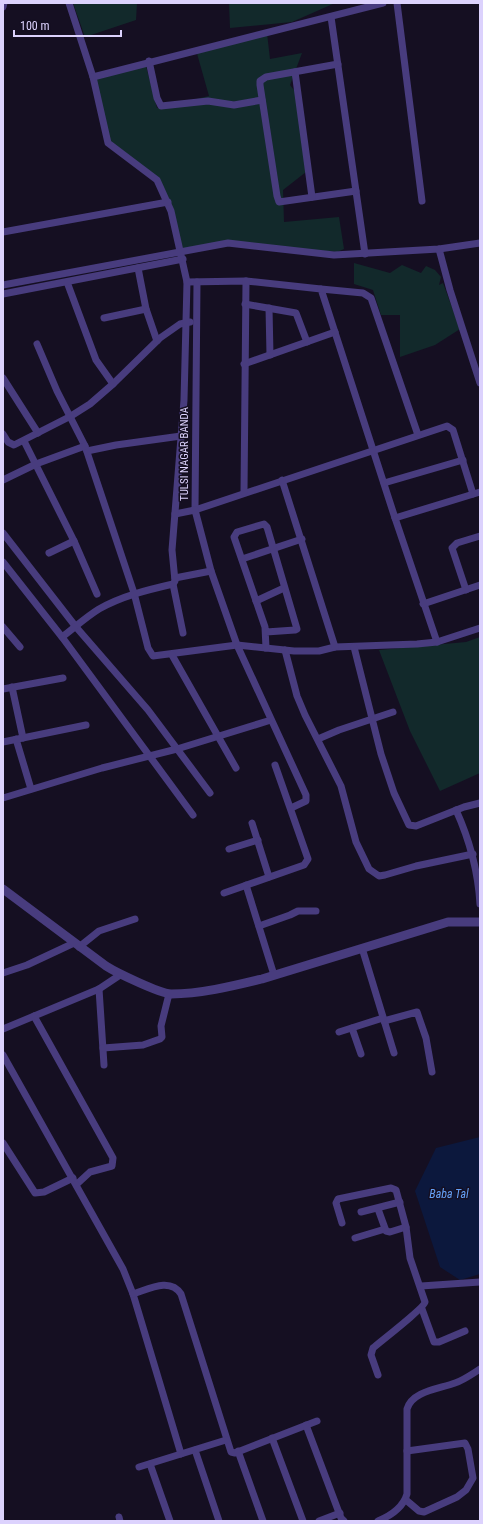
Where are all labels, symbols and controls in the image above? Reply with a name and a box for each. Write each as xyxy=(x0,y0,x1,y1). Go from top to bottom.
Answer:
scale bar xyxy=(14,12,121,38)
text: 100 m xyxy=(20,19,50,33)
street label: TULSI NAGAR BANDA xyxy=(178,406,191,501)
water label: Baba Tal xyxy=(429,1187,469,1201)

